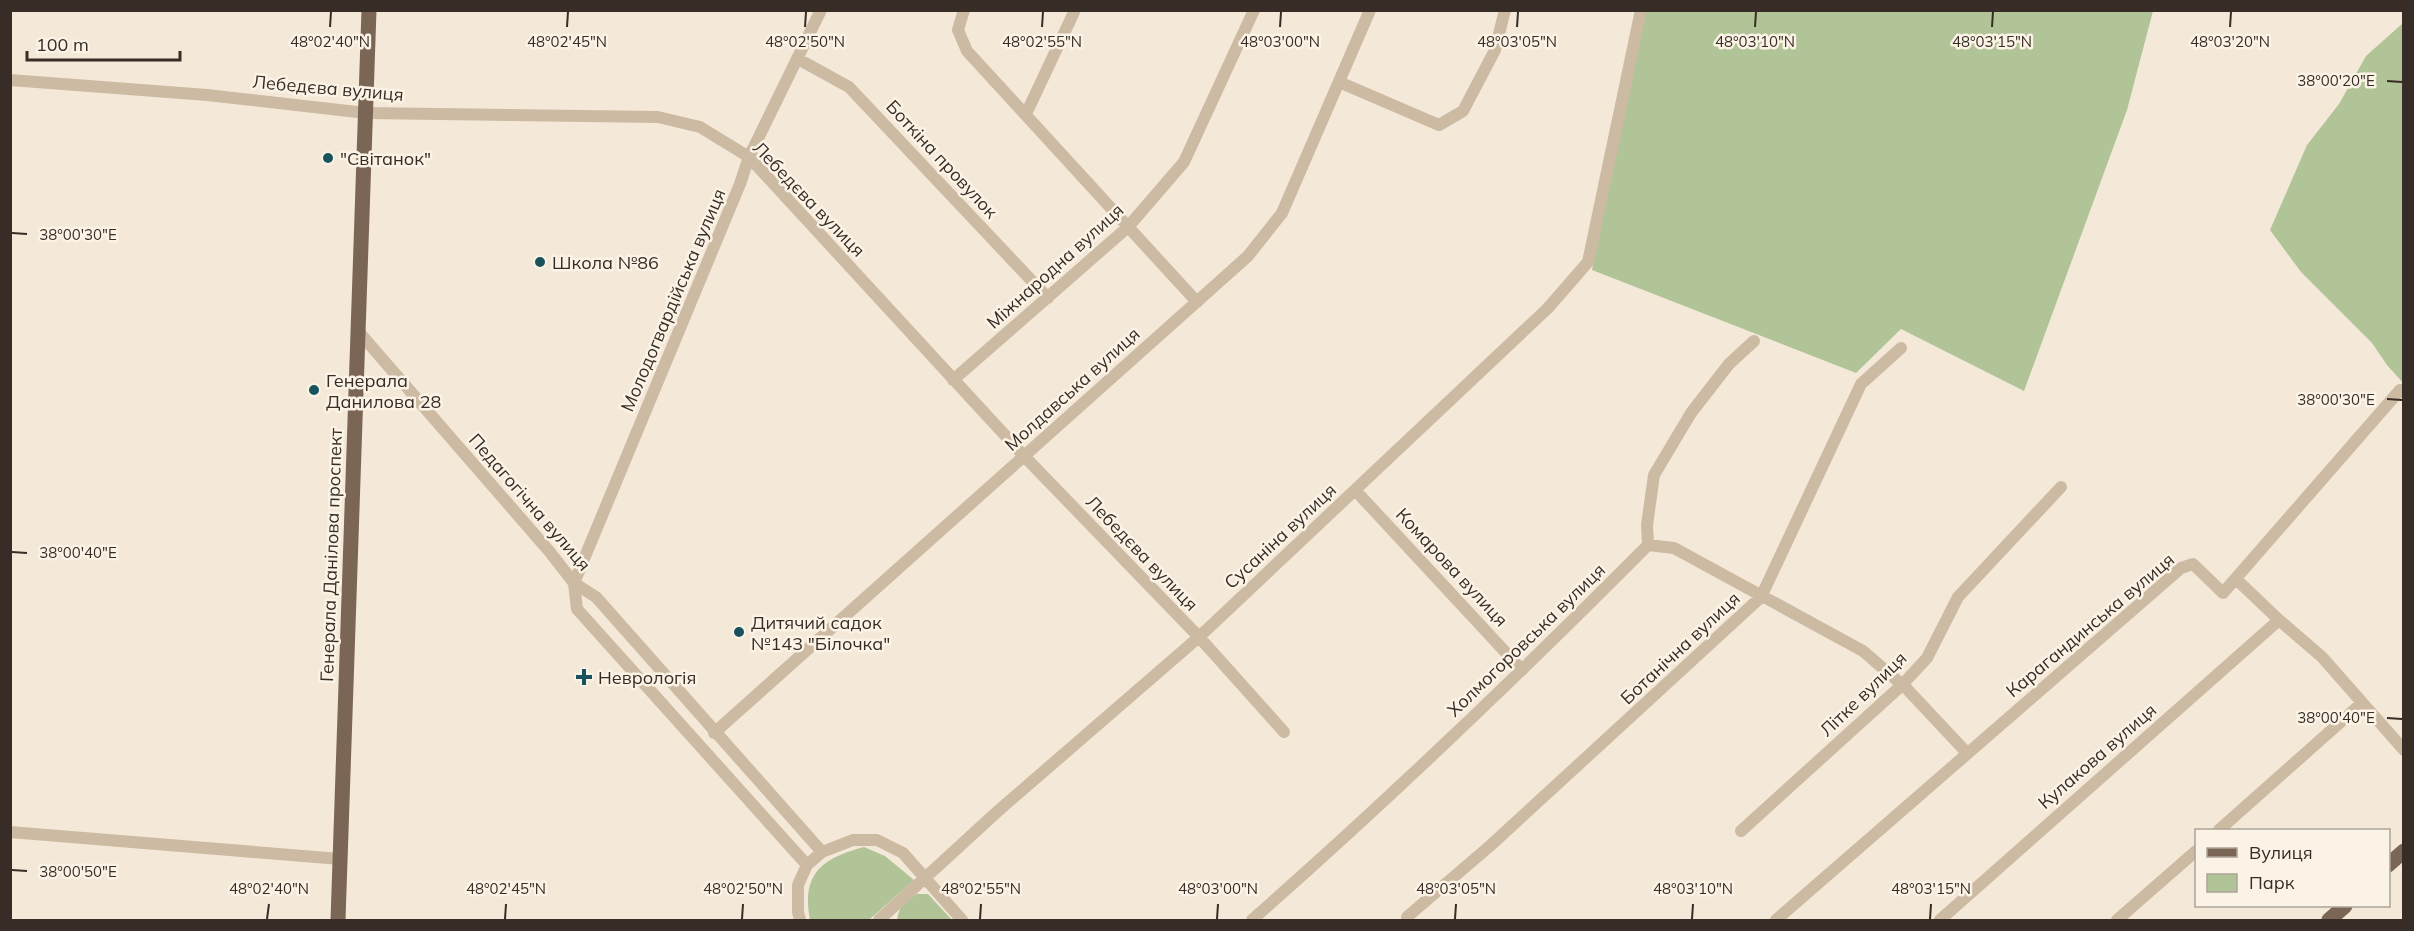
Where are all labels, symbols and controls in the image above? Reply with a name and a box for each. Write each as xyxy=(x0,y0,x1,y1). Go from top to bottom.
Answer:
scale bar xyxy=(27,24,180,62)
text: 48°02'40"N xyxy=(290,32,370,51)
text: 48°02'45"N xyxy=(527,32,607,51)
text: 48°02'50"N xyxy=(765,32,845,51)
text: 48°02'55"N xyxy=(1002,32,1082,51)
text: 48°03'00"N xyxy=(1240,32,1320,51)
text: 48°03'05"N xyxy=(1477,32,1557,51)
text: 48°03'10"N xyxy=(1715,32,1795,51)
text: 48°03'15"N xyxy=(1952,32,2032,51)
text: 48°03'20"N xyxy=(2190,32,2270,51)
text: 100 m xyxy=(36,33,89,56)
street label: Лебедєва вулиця xyxy=(251,70,405,106)
text: 38°00'20"E xyxy=(2297,71,2375,90)
street label: Боткіна провулок xyxy=(881,95,1003,223)
street label: Лебедєва вулиця xyxy=(748,136,870,262)
place label: "Світанок" xyxy=(340,147,431,170)
marker: "Світанок" xyxy=(321,151,335,165)
street label: Молодогвардійська вулиця xyxy=(616,185,730,415)
street label: Міжнародна вулиця xyxy=(982,198,1128,334)
text: 38°00'30"E xyxy=(39,225,117,244)
place label: Школа №86 xyxy=(552,251,659,274)
marker: Школа №86 xyxy=(533,255,547,269)
street label: Молдавська вулиця xyxy=(1000,322,1144,456)
place label: Генерала Данилова 28 xyxy=(326,369,441,413)
marker: Генерала Данилова 28 xyxy=(307,383,321,397)
text: 38°00'30"E xyxy=(2297,390,2375,409)
street label: Генерала Данілова проспект xyxy=(315,427,347,682)
street label: Педагогічна вулиця xyxy=(464,429,596,575)
street label: Сусаніна вулиця xyxy=(1219,478,1341,594)
street label: Лебедєва вулиця xyxy=(1081,490,1203,616)
street label: Комарова вулиця xyxy=(1391,503,1513,631)
text: 38°00'40"E xyxy=(39,543,117,562)
street label: Карагандинська вулиця xyxy=(2001,548,2179,702)
street label: Холмогоровська вулиця xyxy=(1442,559,1610,721)
street label: Ботанічна вулиця xyxy=(1615,587,1745,709)
place label: Дитячий садок №143 "Білочка" xyxy=(751,611,890,655)
marker: Дитячий садок №143 "Білочка" xyxy=(732,625,746,639)
street label: Літке вулиця xyxy=(1815,647,1911,741)
place label: Неврологія xyxy=(598,666,696,689)
marker: Неврологія xyxy=(575,668,593,686)
street label: Кулакова вулиця xyxy=(2033,698,2161,814)
text: 38°00'40"E xyxy=(2297,708,2375,727)
legend xyxy=(2195,829,2390,907)
text: Вулиця xyxy=(2249,841,2313,864)
text: 38°00'50"E xyxy=(39,862,117,881)
text: Парк xyxy=(2249,871,2295,894)
text: 48°02'40"N xyxy=(229,879,309,898)
text: 48°02'45"N xyxy=(466,879,546,898)
text: 48°02'50"N xyxy=(703,879,783,898)
text: 48°02'55"N xyxy=(941,879,1021,898)
text: 48°03'00"N xyxy=(1178,879,1258,898)
text: 48°03'05"N xyxy=(1416,879,1496,898)
text: 48°03'10"N xyxy=(1653,879,1733,898)
text: 48°03'15"N xyxy=(1891,879,1971,898)

